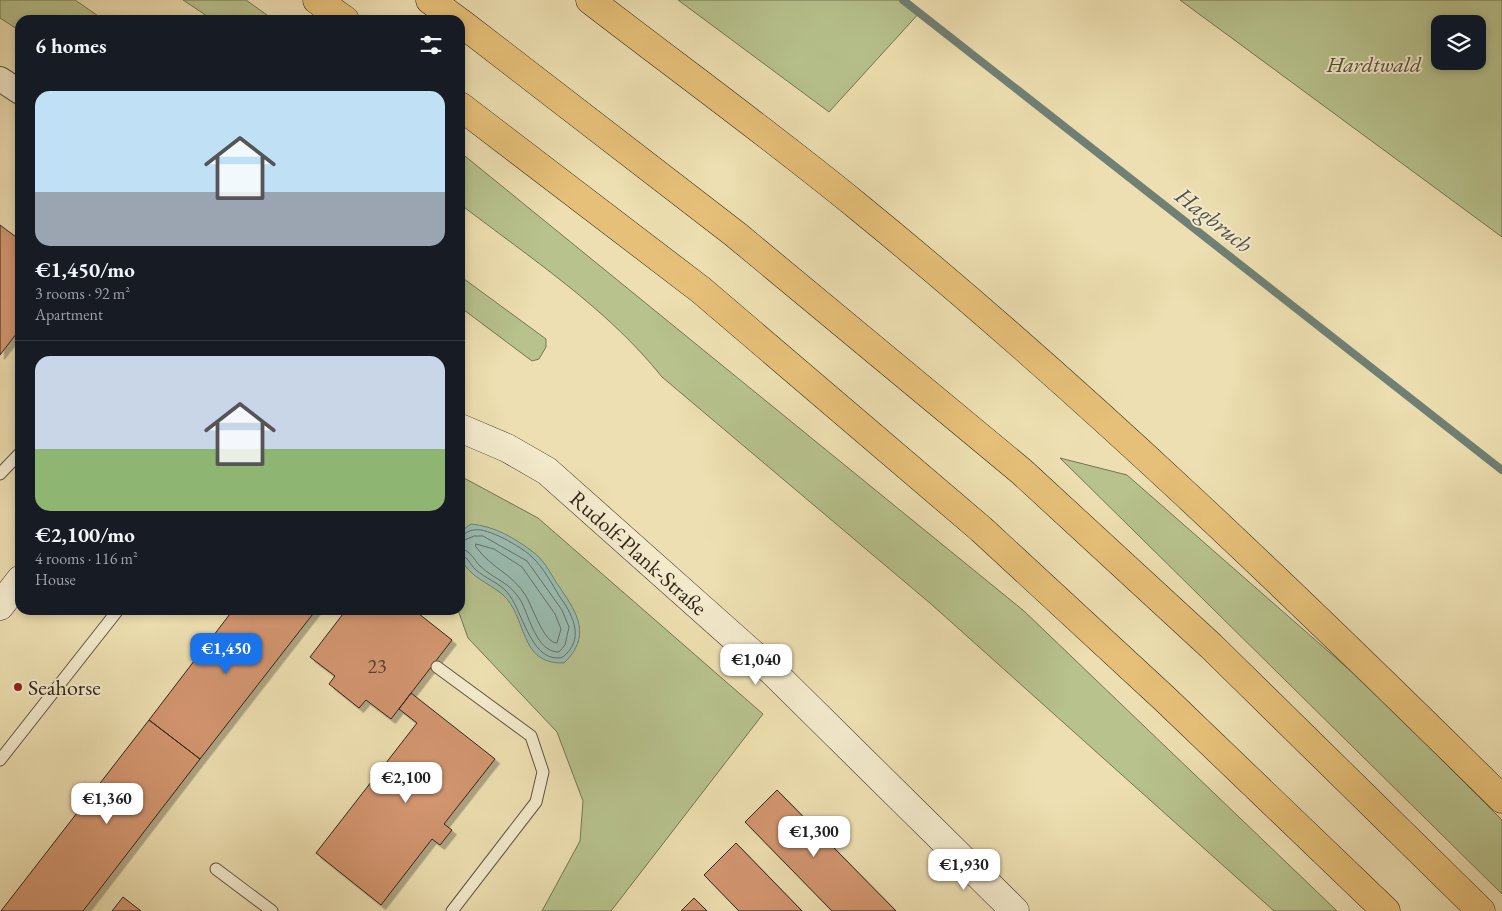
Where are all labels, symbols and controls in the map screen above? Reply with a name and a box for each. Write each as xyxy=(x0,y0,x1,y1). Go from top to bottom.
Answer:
map controls xyxy=(1431,15,1486,70)
button: layers xyxy=(1431,15,1486,70)
icon: filters xyxy=(417,31,445,59)
text: 6 homes xyxy=(35,32,107,59)
park label: Hardtwald xyxy=(1326,50,1422,79)
icon: home xyxy=(195,123,285,213)
water label: Hagbruch xyxy=(1169,179,1259,260)
text: €1,450/mo xyxy=(35,256,135,283)
text: 3 rooms · 92 m² xyxy=(35,283,130,304)
text: Apartment xyxy=(35,304,103,325)
icon: home xyxy=(195,389,285,479)
street label: Rudolf-Plank-Straße xyxy=(564,484,714,622)
text: €2,100/mo xyxy=(35,521,135,548)
text: 4 rooms · 116 m² xyxy=(35,548,138,569)
text: House xyxy=(35,569,76,590)
pin: €1,450 xyxy=(185,632,267,675)
text: €1,450 xyxy=(201,638,251,659)
pin: €1,040 xyxy=(715,644,797,686)
text: €1,040 xyxy=(731,649,781,670)
house number: 23 xyxy=(367,653,387,679)
place label: Seahorse xyxy=(28,673,101,702)
marker: Seahorse xyxy=(12,681,24,693)
pin: €2,100 xyxy=(365,762,447,804)
text: €2,100 xyxy=(381,767,431,788)
pin: €1,360 xyxy=(66,782,148,825)
text: €1,360 xyxy=(82,788,132,809)
pin: €1,300 xyxy=(773,816,855,858)
text: €1,300 xyxy=(789,821,839,842)
pin: €1,930 xyxy=(923,848,1005,891)
text: €1,930 xyxy=(939,854,989,875)

